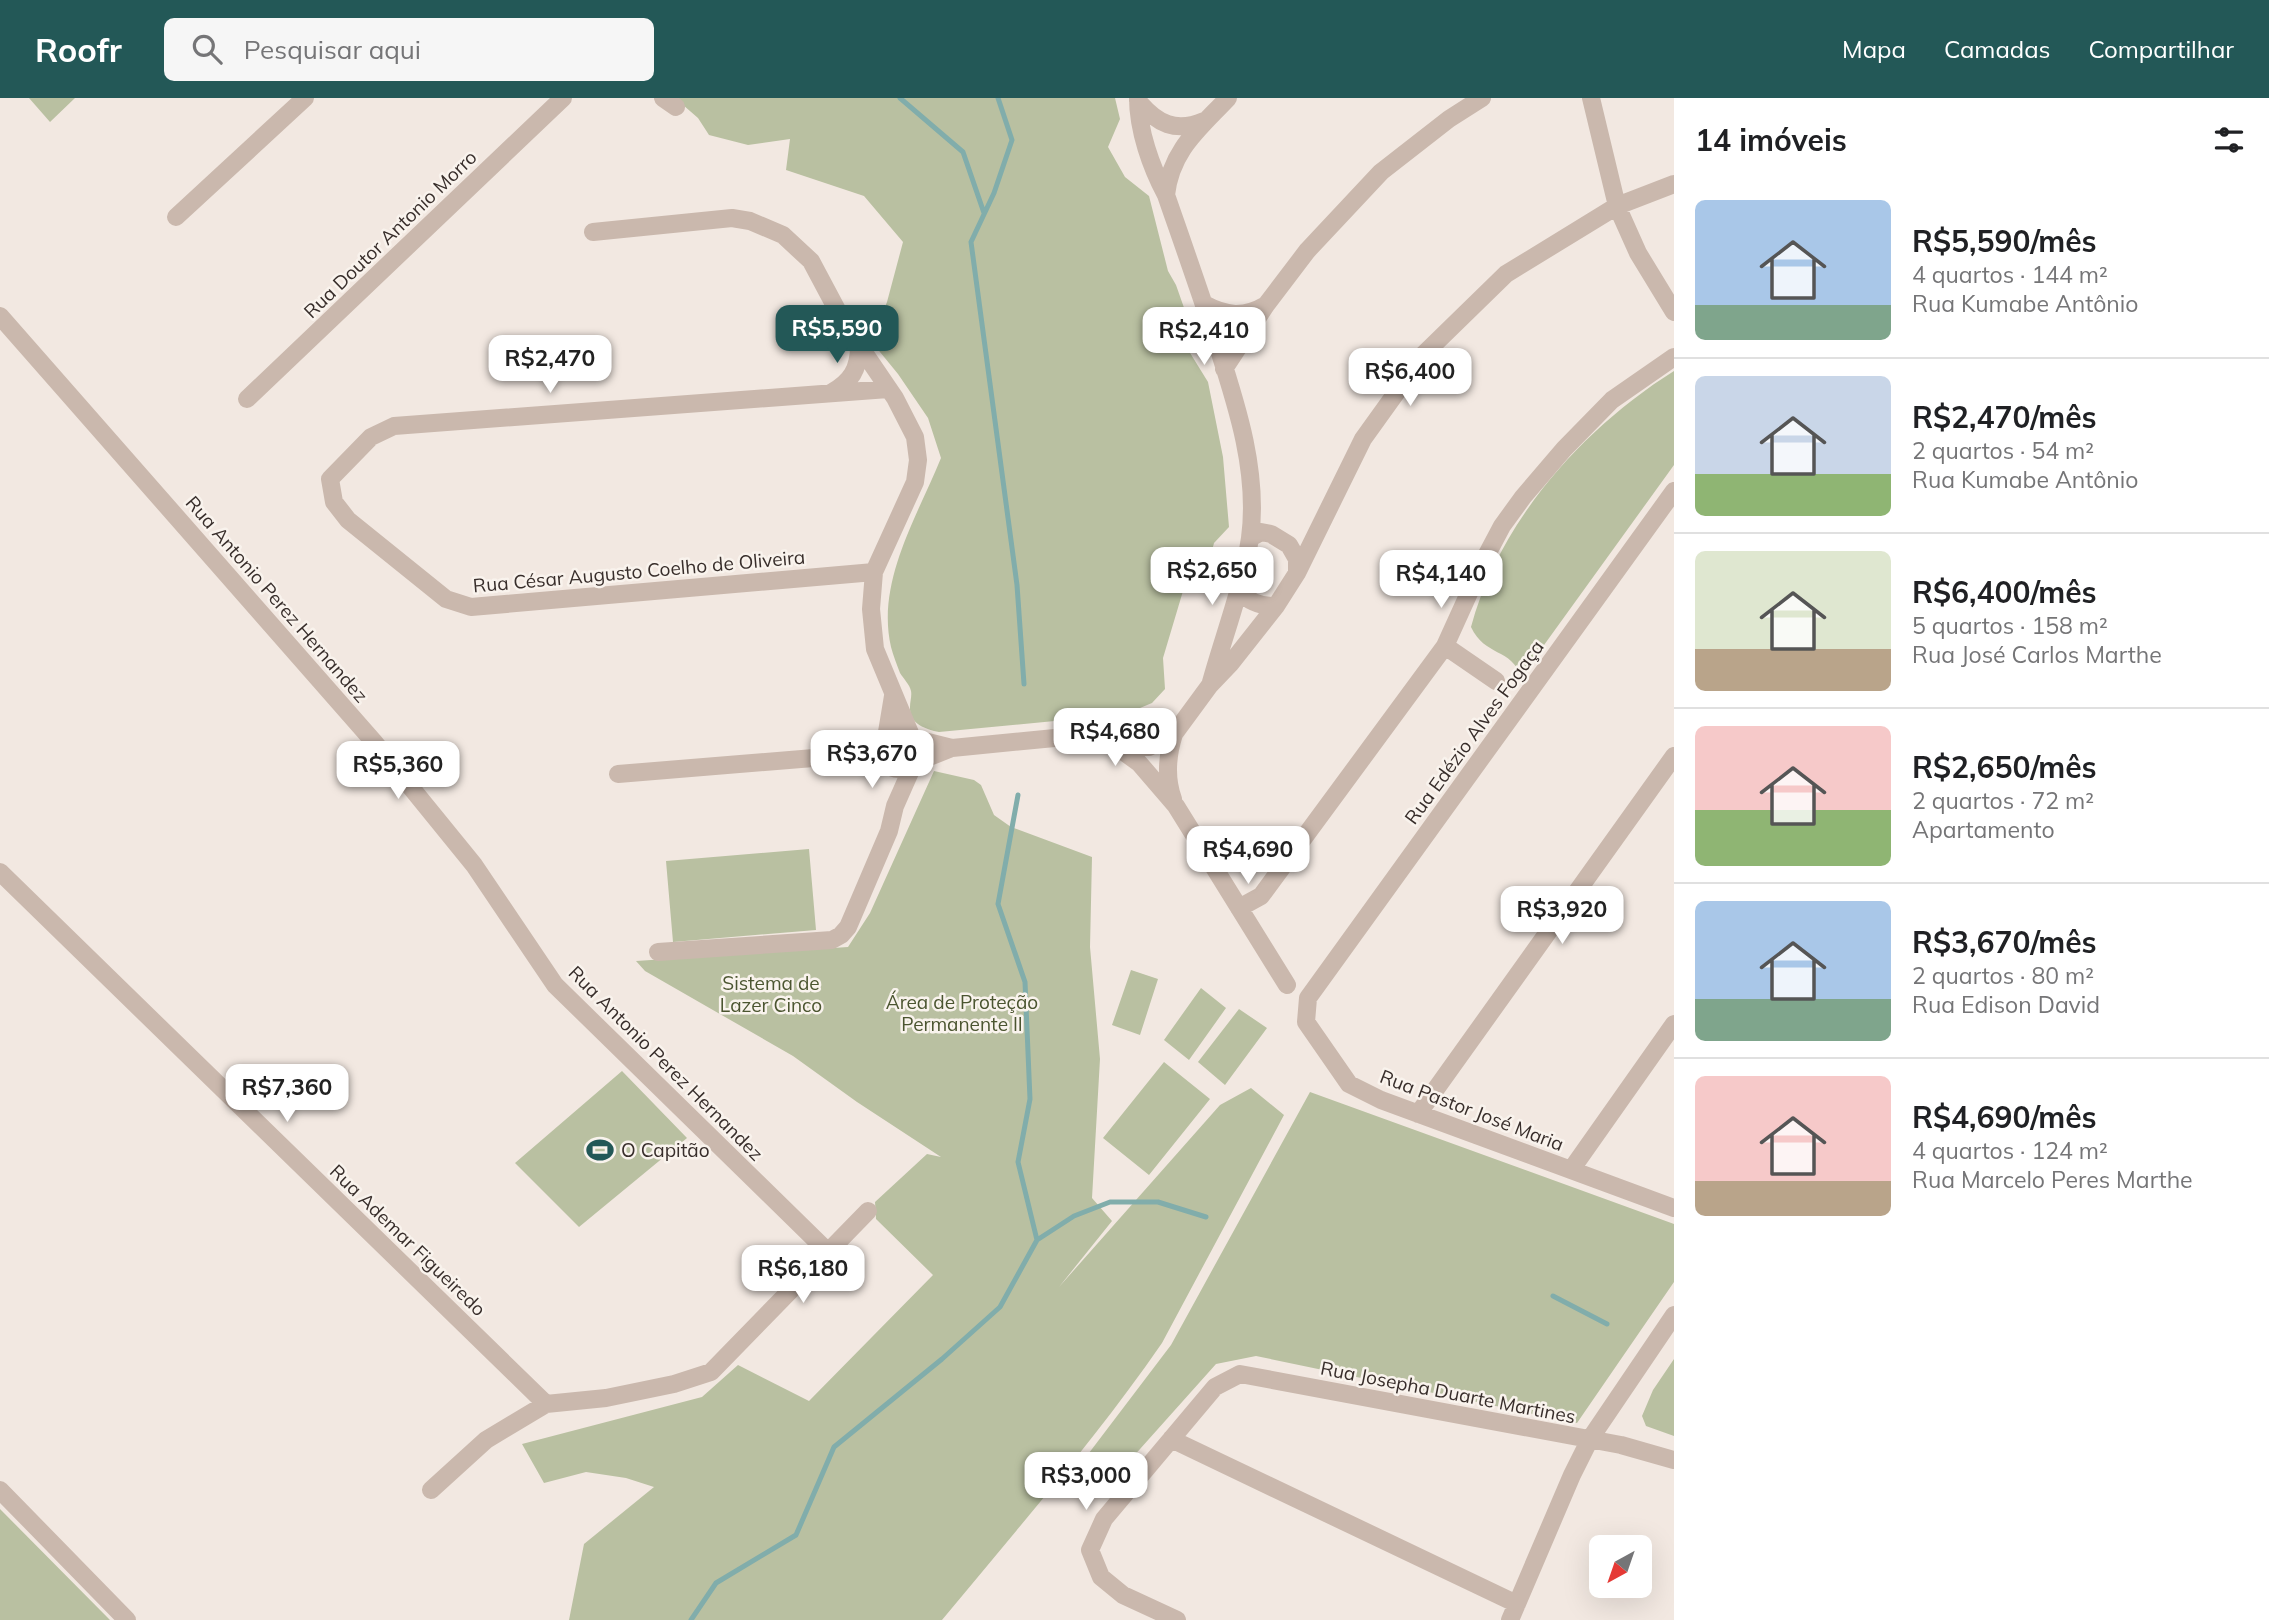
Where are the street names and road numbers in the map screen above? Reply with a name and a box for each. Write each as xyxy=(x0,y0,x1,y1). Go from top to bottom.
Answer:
street label: Rua Doutor Antonio Morro xyxy=(298,145,482,323)
street label: Rua Antonio Perez Hernandez xyxy=(181,491,373,707)
street label: Rua César Augusto Coelho de Oliveira xyxy=(472,545,806,597)
street label: Rua Edézio Alves Fogaça xyxy=(1399,635,1549,829)
street label: Rua Antonio Perez Hernandez xyxy=(564,961,768,1165)
street label: Rua Pastor José Maria xyxy=(1377,1064,1567,1156)
street label: Rua Ademar Figueiredo xyxy=(325,1159,491,1321)
street label: Rua Josepha Duarte Martines xyxy=(1318,1355,1578,1429)

